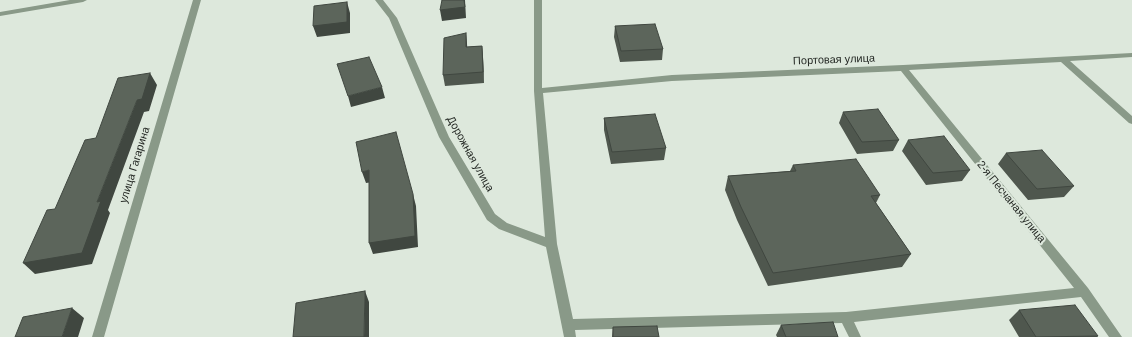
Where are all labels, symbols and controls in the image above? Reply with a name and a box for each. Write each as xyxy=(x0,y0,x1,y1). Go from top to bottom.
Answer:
street label: Портовая улица xyxy=(793,52,875,68)
street label: Дорожная улица xyxy=(444,114,496,194)
street label: улица Гагарина xyxy=(117,125,153,205)
street label: 2-я Песчаная улица xyxy=(974,158,1048,246)

